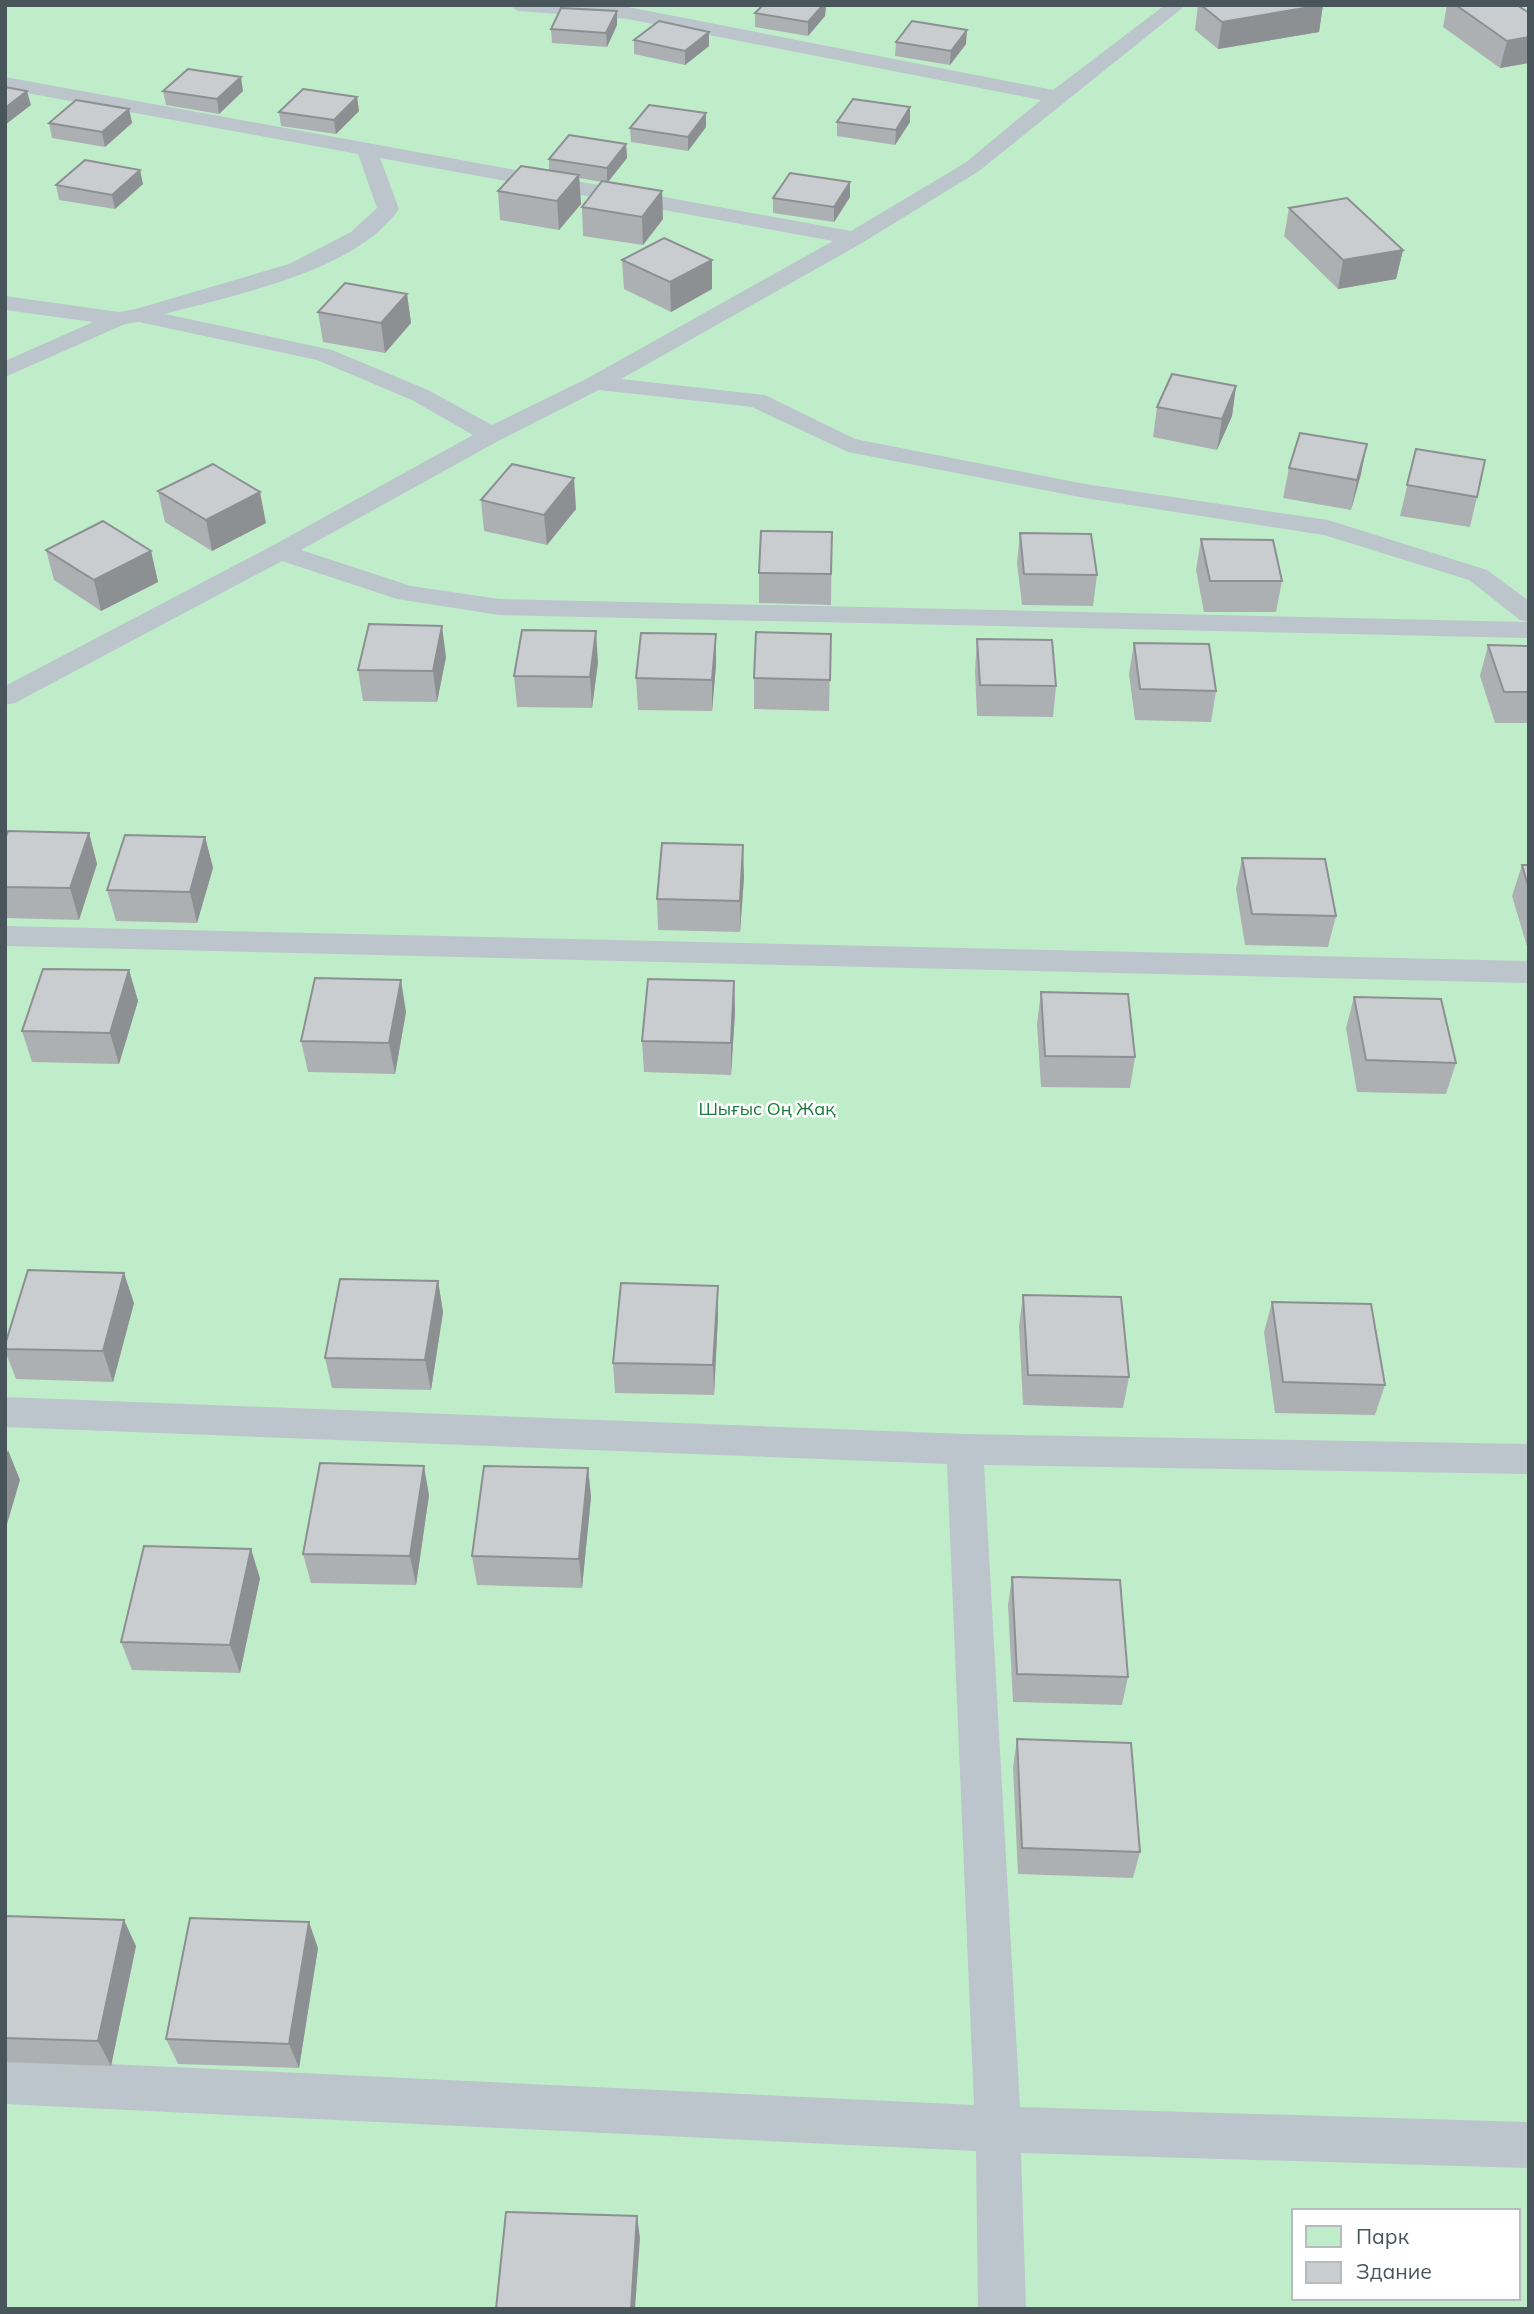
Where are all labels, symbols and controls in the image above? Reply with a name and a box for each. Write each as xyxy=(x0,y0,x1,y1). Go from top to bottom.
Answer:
park label: Шығыс Оң Жақ xyxy=(698,1097,836,1120)
legend xyxy=(1292,2209,1520,2300)
text: Парк xyxy=(1356,2223,1410,2249)
text: Здание xyxy=(1356,2258,1432,2284)

